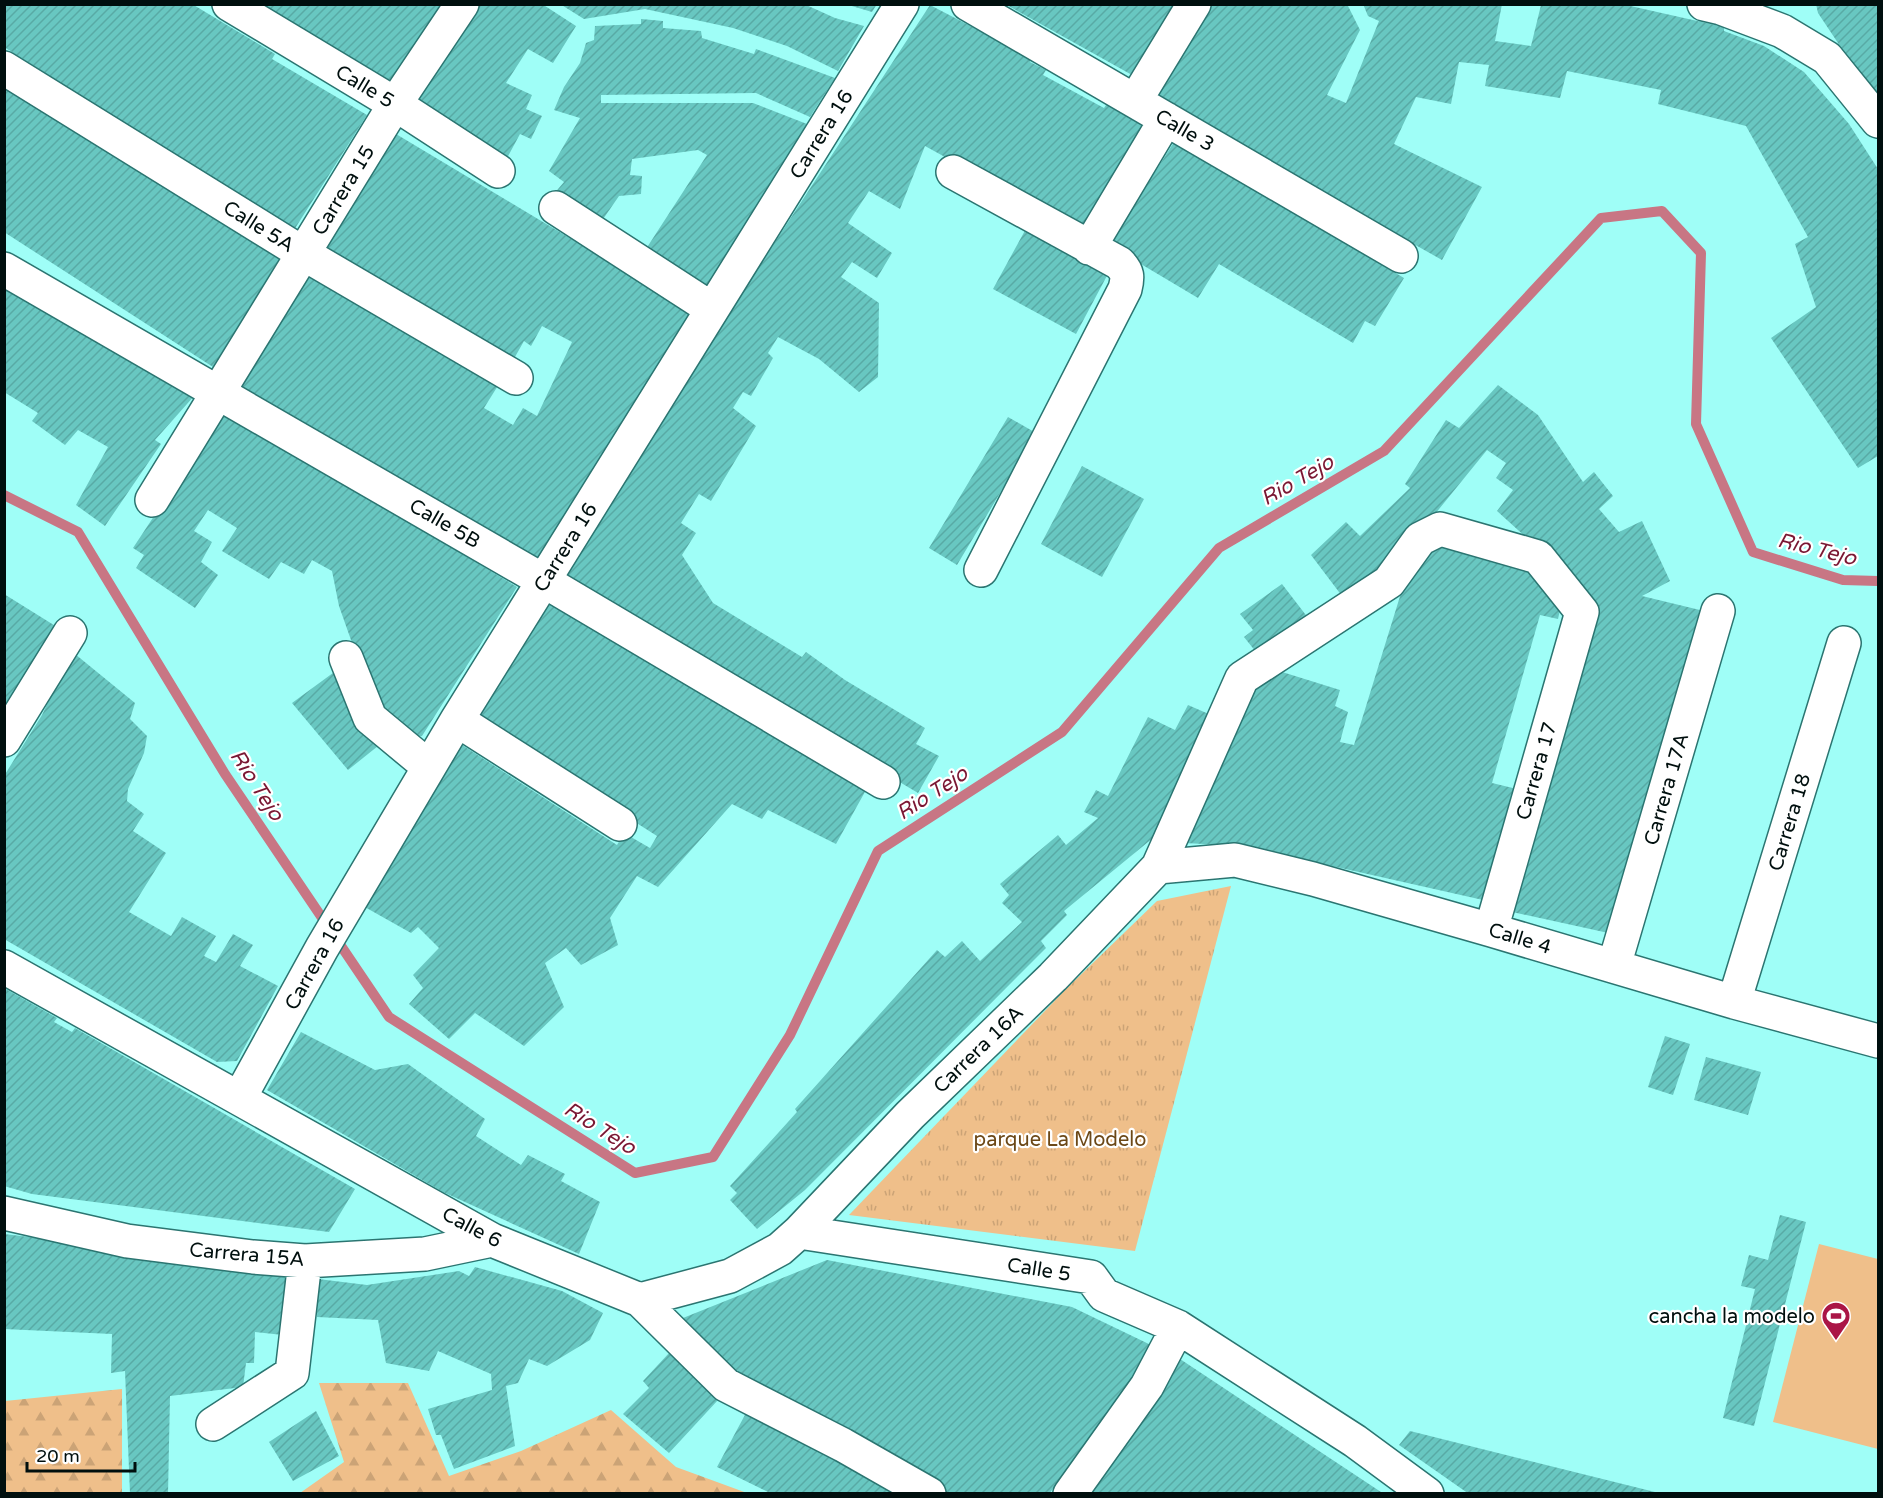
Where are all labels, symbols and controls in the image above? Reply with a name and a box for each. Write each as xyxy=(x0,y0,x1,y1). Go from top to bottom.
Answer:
street label: Calle 5 xyxy=(331,60,398,114)
street label: Carrera 16 xyxy=(785,85,859,184)
street label: Calle 3 xyxy=(1151,104,1218,157)
street label: Carrera 15 xyxy=(308,141,380,240)
street label: Calle 5A xyxy=(219,196,298,258)
water label: Rio Tejo xyxy=(1256,449,1339,511)
street label: Calle 5B xyxy=(405,494,484,554)
street label: Carrera 16 xyxy=(529,498,603,597)
water label: Rio Tejo xyxy=(1775,528,1860,572)
street label: Carrera 17 xyxy=(1512,720,1562,823)
street label: Carrera 17A xyxy=(1639,730,1694,848)
water label: Rio Tejo xyxy=(224,745,289,827)
water label: Rio Tejo xyxy=(892,761,974,826)
street label: Carrera 18 xyxy=(1764,771,1816,874)
street label: Carrera 16 xyxy=(280,915,350,1014)
street label: Calle 4 xyxy=(1486,918,1554,960)
street label: Carrera 16A xyxy=(929,1001,1029,1099)
water label: Rio Tejo xyxy=(559,1097,641,1161)
park label: parque La Modelo xyxy=(974,1128,1146,1152)
street label: Calle 6 xyxy=(438,1202,506,1254)
street label: Carrera 15A xyxy=(188,1238,306,1272)
street label: Calle 5 xyxy=(1005,1253,1072,1287)
sports icon: cancha la modelo xyxy=(1820,1300,1852,1342)
place label: cancha la modelo xyxy=(1649,1305,1815,1329)
scale bar xyxy=(27,1435,135,1473)
text: 20 m xyxy=(36,1445,80,1467)

